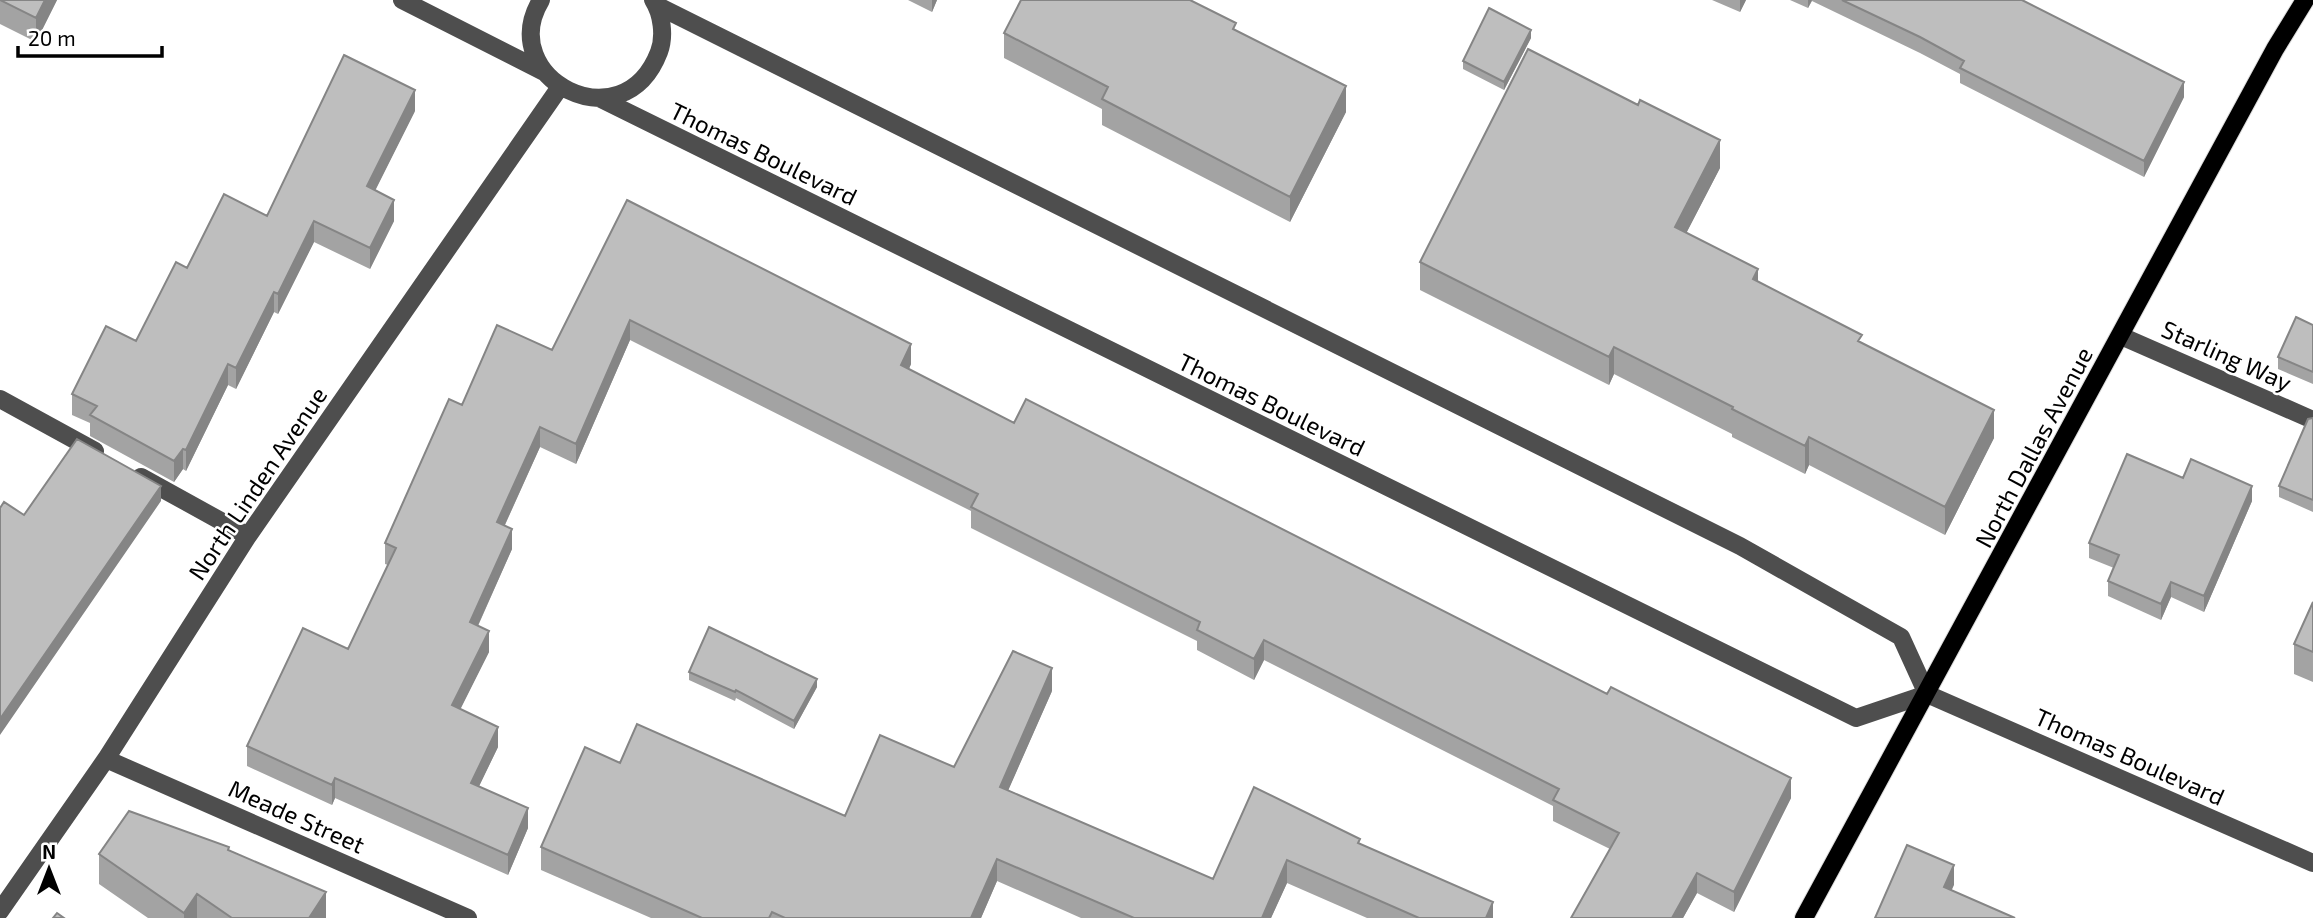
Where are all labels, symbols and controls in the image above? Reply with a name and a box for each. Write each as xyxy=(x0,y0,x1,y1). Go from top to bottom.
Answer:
scale bar xyxy=(18,14,161,58)
text: 20 m xyxy=(28,25,76,50)
street label: Thomas Boulevard xyxy=(666,95,862,211)
street label: Starling Way xyxy=(2158,313,2297,397)
street label: North Dallas Avenue xyxy=(1968,342,2098,552)
street label: Thomas Boulevard xyxy=(1174,346,1370,462)
street label: North Linden Avenue xyxy=(182,381,332,585)
street label: Thomas Boulevard xyxy=(2031,701,2229,811)
street label: Meade Street xyxy=(224,773,370,859)
north arrow xyxy=(14,834,84,904)
text: N xyxy=(42,840,56,863)

